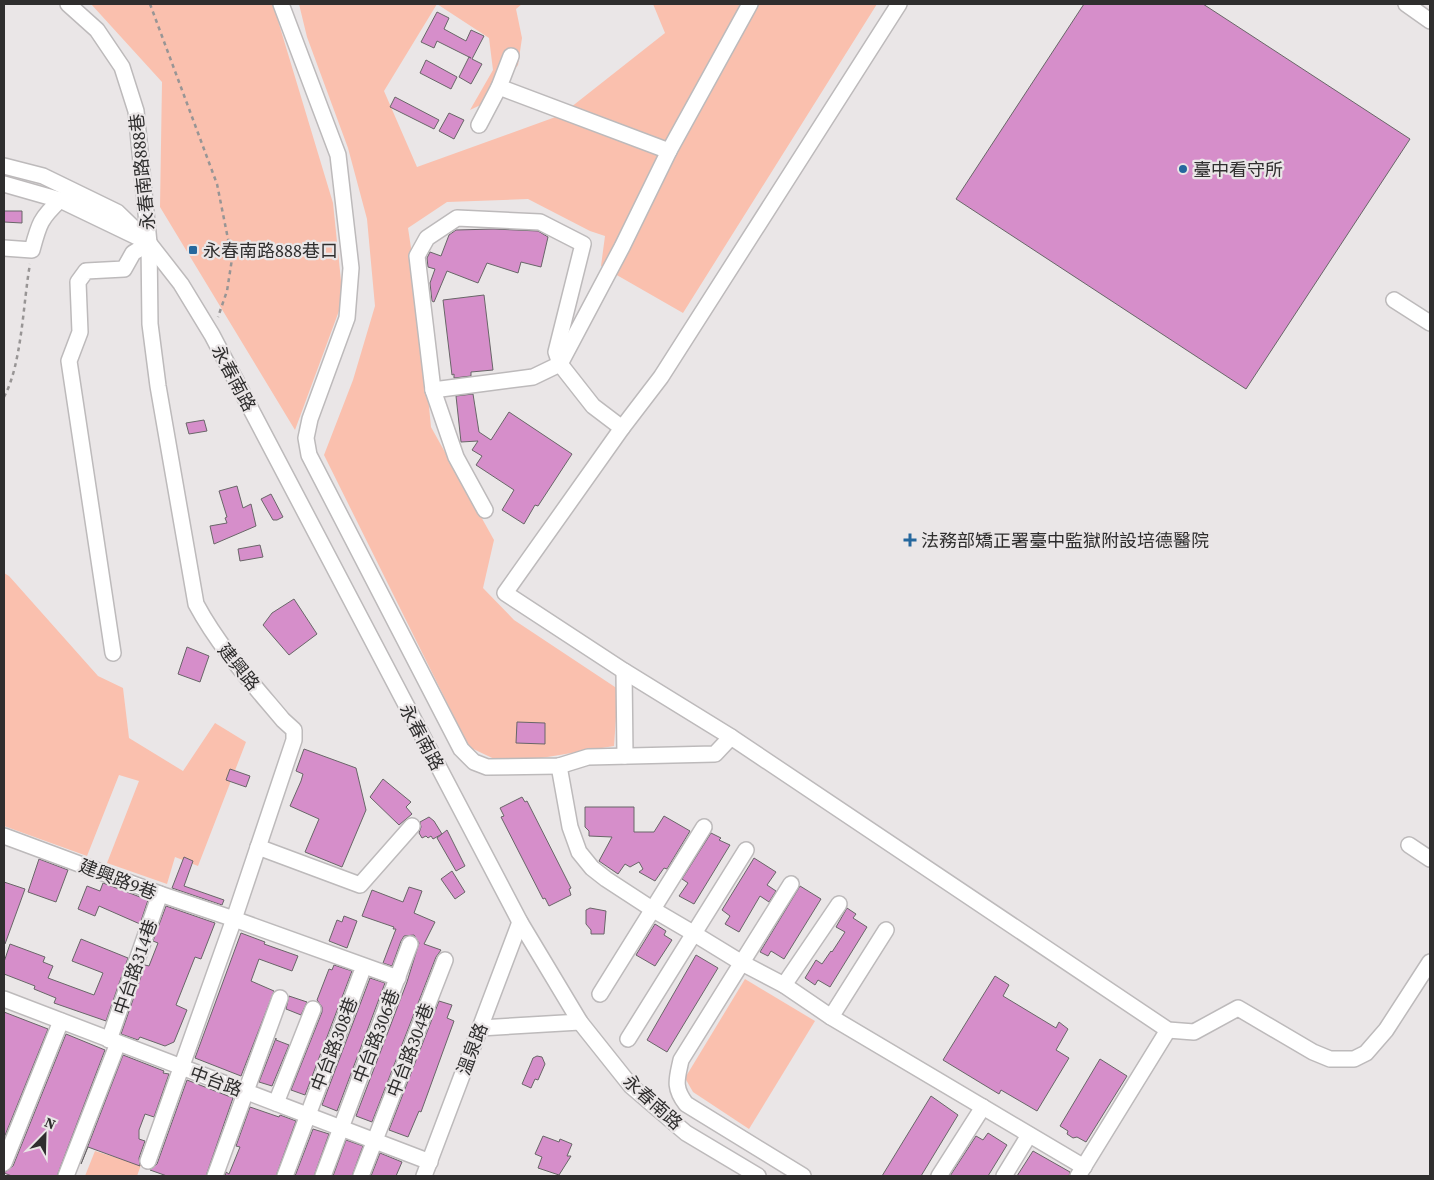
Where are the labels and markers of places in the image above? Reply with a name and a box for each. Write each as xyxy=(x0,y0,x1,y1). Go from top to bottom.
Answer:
place label: 臺中看守所 xyxy=(1193,157,1283,182)
marker: 臺中看守所 xyxy=(1177,163,1189,175)
place label: 永春南路888巷口 xyxy=(203,238,338,263)
marker: 永春南路888巷口 xyxy=(187,244,199,256)
place label: 法務部矯正署臺中監獄附設培德醫院 xyxy=(921,528,1209,553)
marker: 法務部矯正署臺中監獄附設培德醫院 xyxy=(903,533,917,547)

